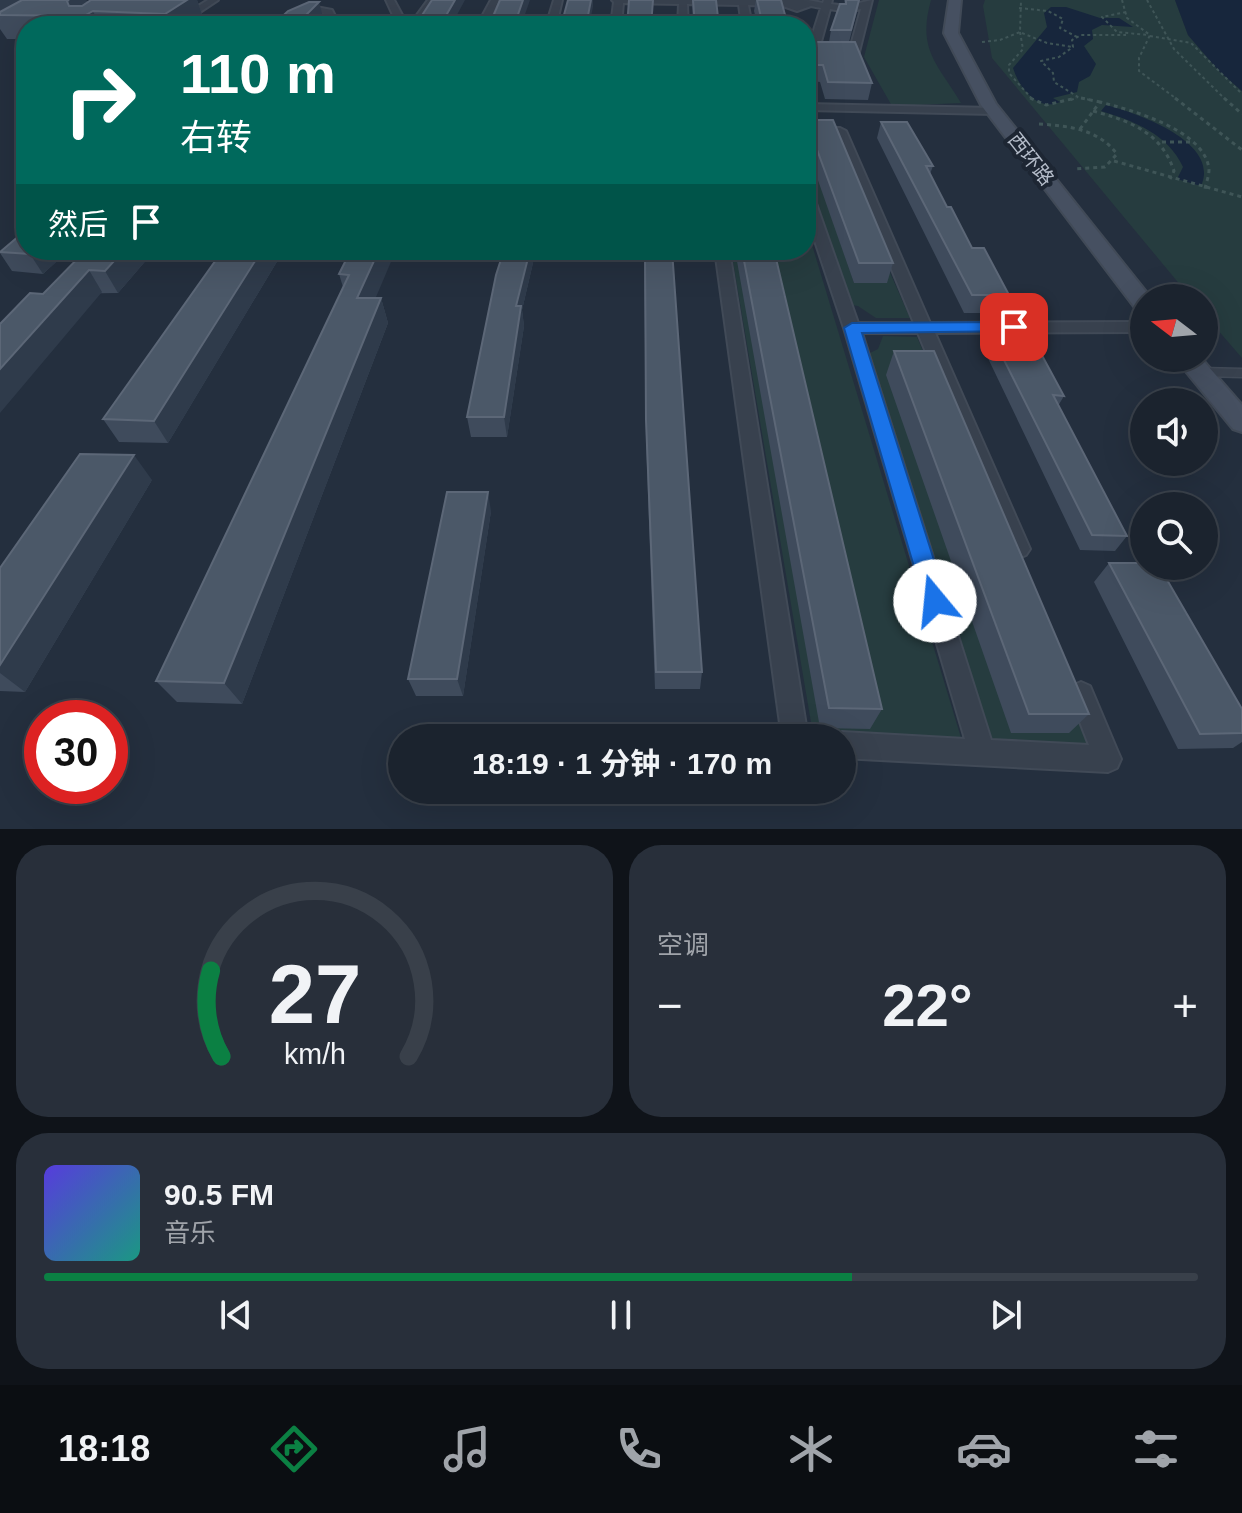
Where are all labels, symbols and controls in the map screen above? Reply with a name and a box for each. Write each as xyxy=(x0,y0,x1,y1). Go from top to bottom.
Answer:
text: 110 m xyxy=(180,42,336,105)
icon: right xyxy=(48,48,152,152)
text: 右转 xyxy=(180,117,252,158)
street label: 西环路 xyxy=(1004,129,1058,189)
icon: arrive xyxy=(124,200,168,244)
text: 然后 xyxy=(48,208,108,241)
north arrow xyxy=(1130,284,1218,372)
map controls xyxy=(1130,284,1218,580)
pin xyxy=(980,293,1048,361)
icon: arrive xyxy=(992,305,1036,349)
button: sound xyxy=(1130,388,1218,476)
button: search xyxy=(1130,492,1218,580)
position arrow xyxy=(893,559,977,643)
speed limit sign: 30 xyxy=(24,700,128,804)
text: 18:19 · 1 分钟 · 170 m xyxy=(472,747,772,780)
text: 空调 xyxy=(657,930,709,960)
text: 27 xyxy=(268,948,361,1041)
text: 22° xyxy=(882,972,973,1039)
text: − xyxy=(657,981,683,1030)
text: + xyxy=(1172,981,1198,1030)
text: km/h xyxy=(284,1038,345,1070)
text: 90.5 FM xyxy=(164,1178,274,1211)
text: 音乐 xyxy=(164,1218,216,1248)
icon: previous xyxy=(214,1293,258,1337)
icon: pause xyxy=(599,1293,643,1337)
icon: next xyxy=(984,1293,1028,1337)
icon: directions xyxy=(266,1421,322,1477)
icon: music xyxy=(439,1421,495,1477)
icon: phone xyxy=(611,1421,667,1477)
icon: climate xyxy=(783,1421,839,1477)
icon: car xyxy=(956,1421,1012,1477)
icon: filters xyxy=(1128,1421,1184,1477)
text: 18:18 xyxy=(58,1428,150,1469)

